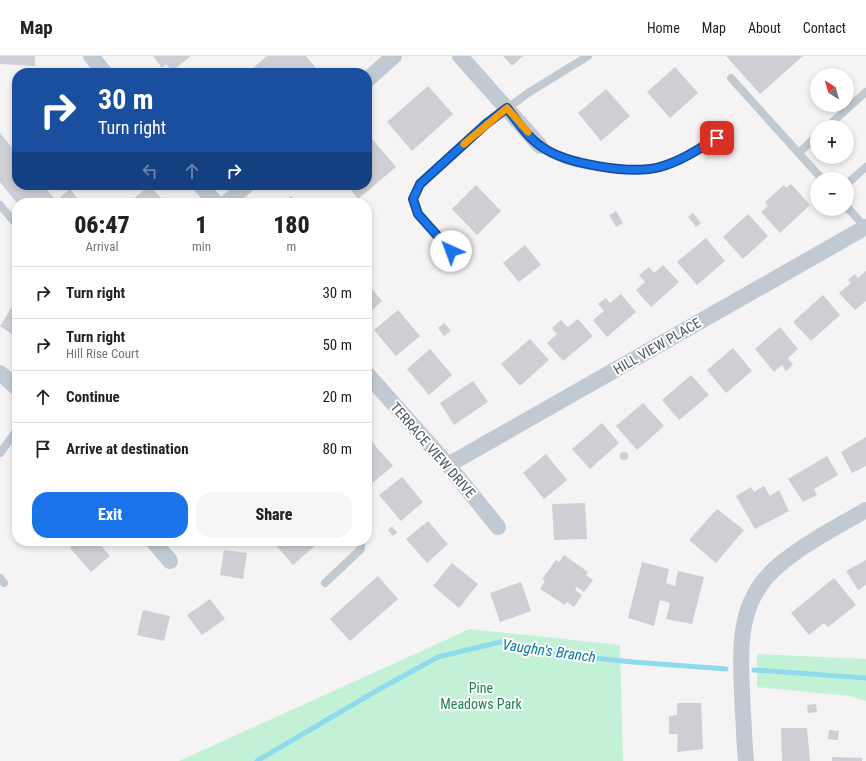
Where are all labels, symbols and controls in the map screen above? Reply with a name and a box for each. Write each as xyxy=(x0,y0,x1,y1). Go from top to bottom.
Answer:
text: Map xyxy=(20,16,53,39)
text: Home xyxy=(647,20,680,36)
text: Map xyxy=(702,20,726,36)
text: About xyxy=(748,20,781,36)
text: Contact xyxy=(803,20,846,36)
north arrow xyxy=(810,68,854,112)
map controls xyxy=(810,68,854,216)
text: 30 m xyxy=(98,83,154,116)
icon: right xyxy=(32,84,84,136)
text: Turn right xyxy=(98,117,166,138)
button: + xyxy=(810,120,854,164)
pin xyxy=(700,121,734,155)
icon: arrive xyxy=(706,127,728,149)
icon: left xyxy=(139,160,161,182)
icon: ahead xyxy=(181,160,203,182)
icon: right xyxy=(223,160,245,182)
button: − xyxy=(810,172,854,216)
text: 06:47 xyxy=(74,211,130,239)
text: 1 xyxy=(195,211,208,239)
text: 180 xyxy=(273,211,310,239)
position arrow xyxy=(430,230,472,272)
text: Arrival xyxy=(85,239,119,254)
text: min xyxy=(192,239,211,254)
text: m xyxy=(287,239,296,254)
icon: right xyxy=(32,282,54,304)
text: Turn right xyxy=(66,284,125,302)
text: 30 m xyxy=(322,284,352,302)
street label: HILL VIEW PLACE xyxy=(610,314,704,378)
text: Turn right xyxy=(66,328,125,346)
icon: right xyxy=(32,334,54,356)
text: 50 m xyxy=(322,336,352,354)
text: Hill Rise Court xyxy=(66,346,139,361)
icon: ahead xyxy=(32,386,54,408)
text: Continue xyxy=(66,388,120,406)
text: 20 m xyxy=(322,388,352,406)
street label: TERRACE VIEW DRIVE xyxy=(387,399,479,501)
icon: arrive xyxy=(32,438,54,460)
text: Arrive at destination xyxy=(66,440,189,458)
text: 80 m xyxy=(322,440,352,458)
button: Exit xyxy=(32,492,188,538)
button: Share xyxy=(196,492,352,538)
water label: Vaughn's Branch xyxy=(501,636,597,666)
park label: Pine Meadows Park xyxy=(440,680,522,712)

